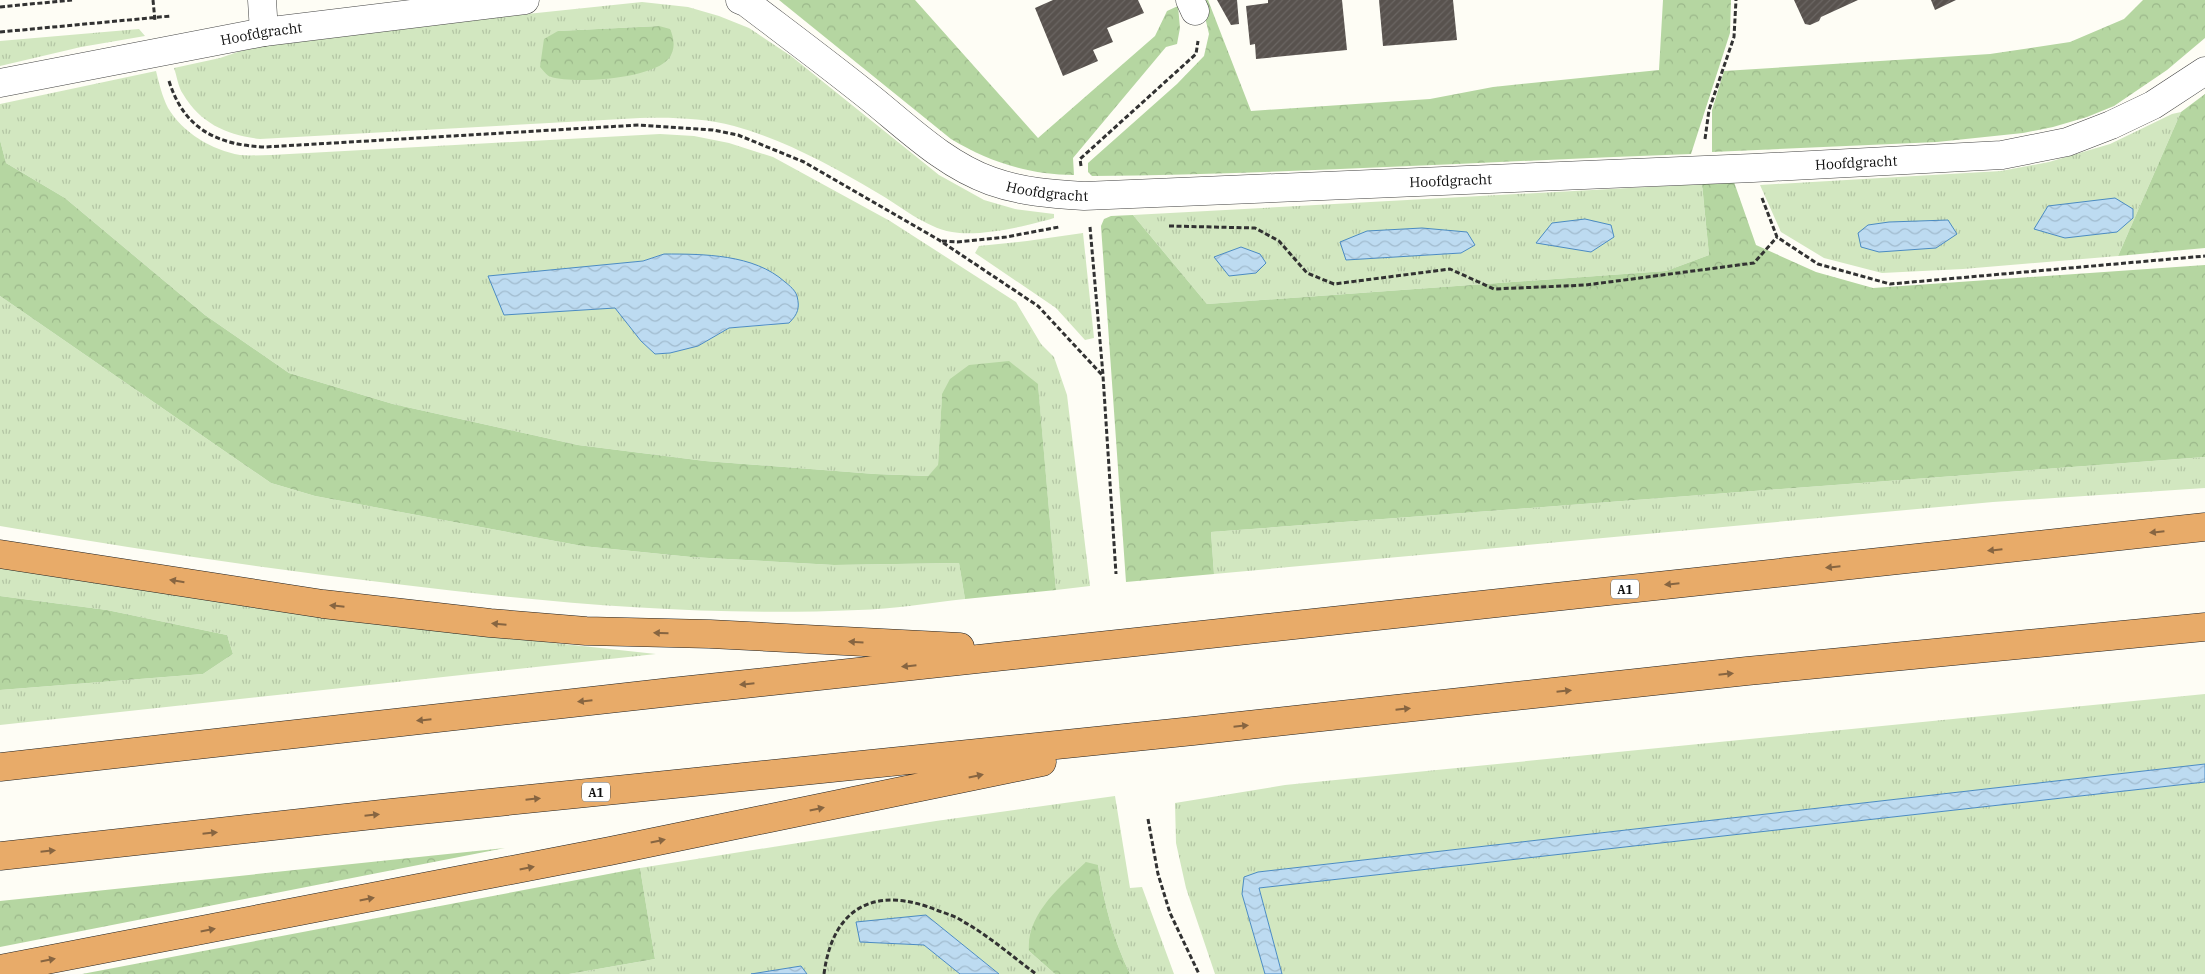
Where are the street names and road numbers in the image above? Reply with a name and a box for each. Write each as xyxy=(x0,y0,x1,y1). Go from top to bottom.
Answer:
street label: Hoofdgracht xyxy=(219,18,303,49)
street label: Hoofdgracht xyxy=(1814,151,1898,174)
street label: Hoofdgracht xyxy=(1409,170,1492,191)
street label: Hoofdgracht xyxy=(1004,177,1089,205)
road number: A1 xyxy=(1611,580,1639,598)
road number: A1 xyxy=(582,782,610,802)

